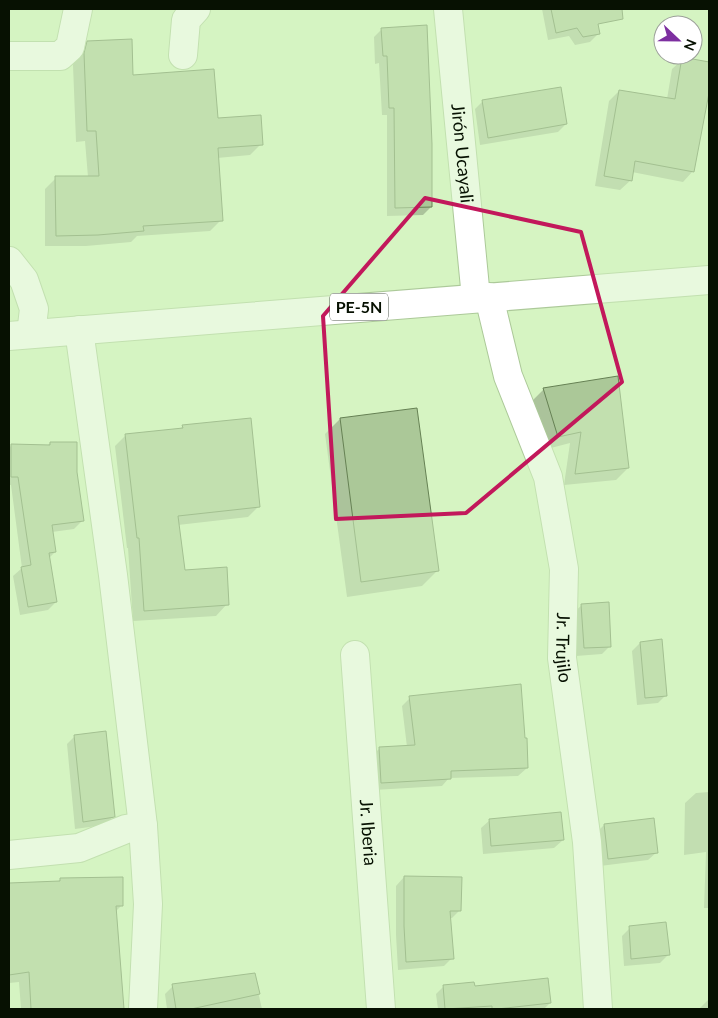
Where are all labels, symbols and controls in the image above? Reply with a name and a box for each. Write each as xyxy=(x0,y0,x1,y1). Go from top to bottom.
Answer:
north arrow xyxy=(653,15,703,65)
text: N xyxy=(681,37,700,53)
street label: Jirón Ucayali xyxy=(447,103,479,204)
road number: PE-5N xyxy=(330,294,388,320)
street label: Jr. Trujilo xyxy=(552,613,577,684)
street label: Jr. Iberia xyxy=(356,798,382,866)

